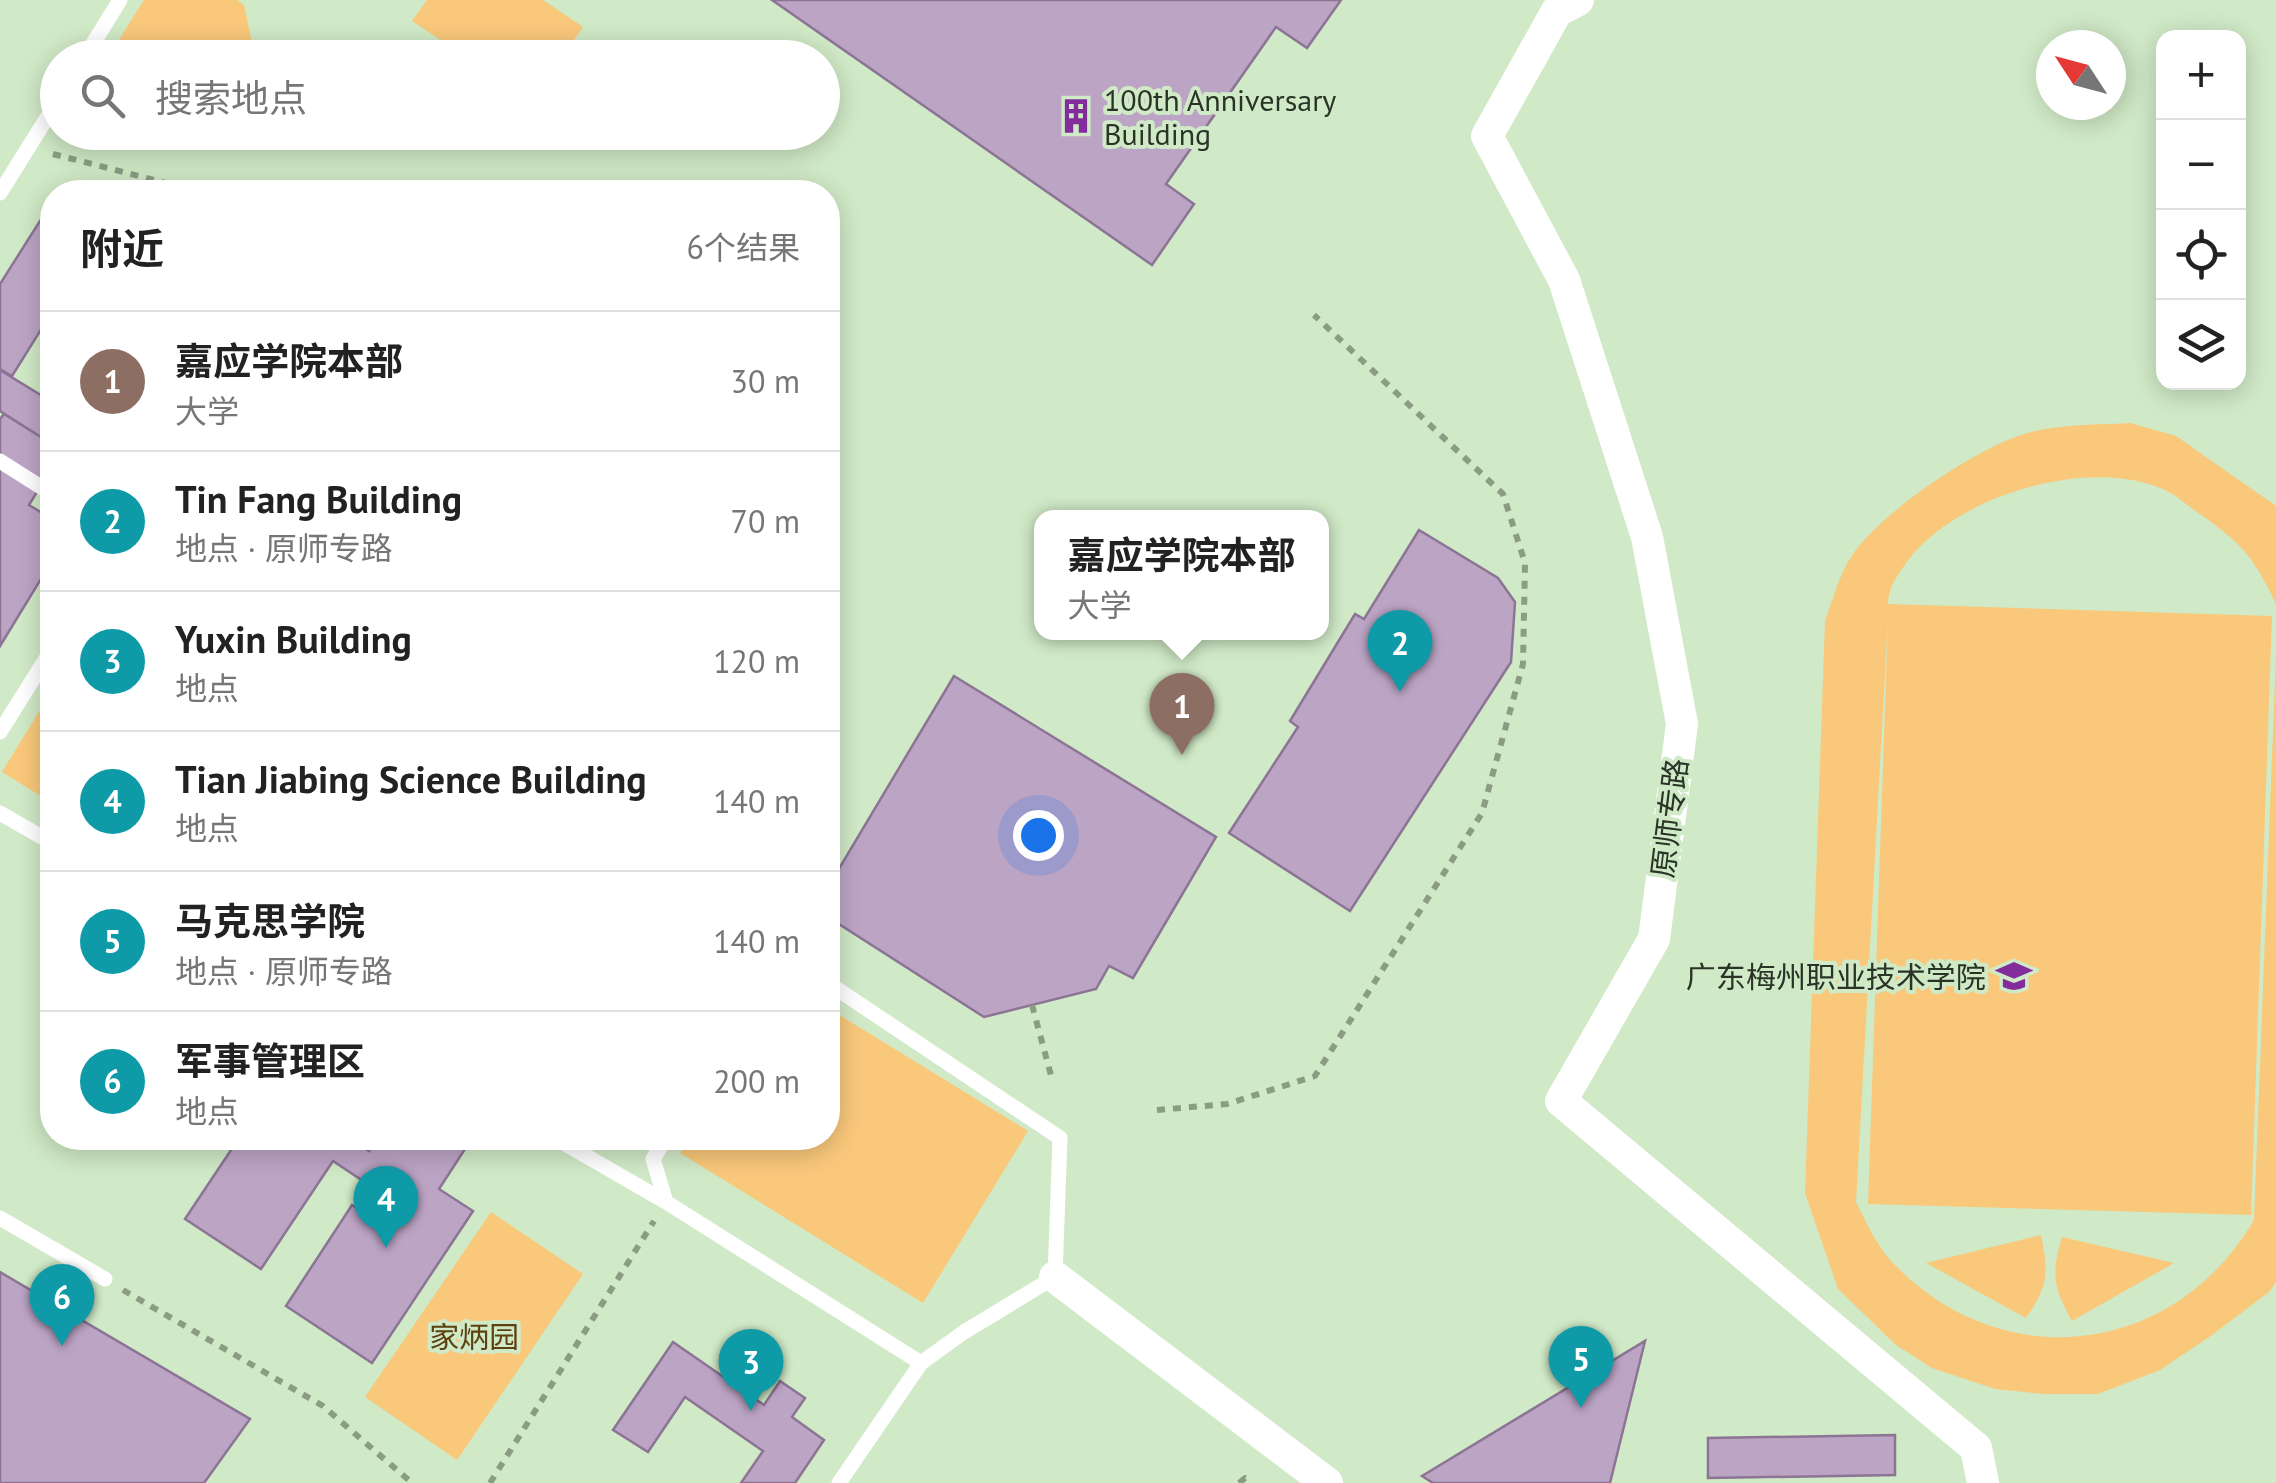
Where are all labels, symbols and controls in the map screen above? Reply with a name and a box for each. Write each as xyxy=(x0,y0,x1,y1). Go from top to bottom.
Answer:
north arrow xyxy=(2036,30,2126,120)
map controls xyxy=(2156,30,2246,390)
button: + xyxy=(2156,30,2246,120)
search box xyxy=(40,40,840,150)
icon: search xyxy=(75,68,130,123)
text: 搜索地点 xyxy=(155,73,307,122)
place label: 100th Anniversary Building xyxy=(1104,80,1336,153)
building icon: 100th Anniversary Building xyxy=(1057,97,1095,135)
button: − xyxy=(2156,120,2246,210)
button: locate xyxy=(2156,210,2246,300)
text: 附近 xyxy=(80,221,164,276)
text: 6个结果 xyxy=(687,226,800,268)
button: layers xyxy=(2156,300,2246,390)
text: 嘉应学院本部 xyxy=(175,336,403,385)
text: 1 xyxy=(103,360,122,402)
text: 30 m xyxy=(731,360,800,402)
text: 大学 xyxy=(175,390,239,432)
text: Tin Fang Building xyxy=(175,474,462,523)
text: 2 xyxy=(103,500,122,542)
text: 70 m xyxy=(731,500,800,542)
popup xyxy=(1034,510,1329,640)
text: 地点 · 原师专路 xyxy=(175,527,393,569)
text: 嘉应学院本部 xyxy=(1067,530,1296,579)
text: 大学 xyxy=(1067,584,1132,626)
pin: 2 xyxy=(1368,610,1432,692)
text: Yuxin Building xyxy=(175,614,412,663)
text: 3 xyxy=(103,640,122,682)
text: 120 m xyxy=(713,640,800,682)
text: 地点 xyxy=(175,667,239,709)
pin: 1 xyxy=(1150,672,1214,755)
text: Tian Jiabing Science Building xyxy=(175,754,647,803)
street label: 原师专路 xyxy=(1642,756,1696,880)
text: 4 xyxy=(103,780,122,822)
text: 140 m xyxy=(713,780,800,822)
text: 地点 xyxy=(175,807,239,849)
your location xyxy=(1013,810,1064,861)
text: 马克思学院 xyxy=(175,896,365,945)
text: 5 xyxy=(103,920,122,962)
text: 140 m xyxy=(713,920,800,962)
text: 地点 · 原师专路 xyxy=(175,950,393,992)
place label: 广东梅州职业技术学院 xyxy=(1686,957,1986,996)
school or university icon: 广东梅州职业技术学院 xyxy=(1995,957,2033,995)
text: 军事管理区 xyxy=(175,1036,365,1085)
text: 6 xyxy=(103,1060,122,1102)
text: 200 m xyxy=(713,1060,800,1102)
text: 地点 xyxy=(175,1090,239,1132)
pin: 4 xyxy=(354,1166,418,1248)
pin: 6 xyxy=(30,1264,94,1346)
park label: 家炳园 xyxy=(429,1317,519,1356)
pin: 5 xyxy=(1548,1326,1614,1408)
pin: 3 xyxy=(718,1328,784,1411)

